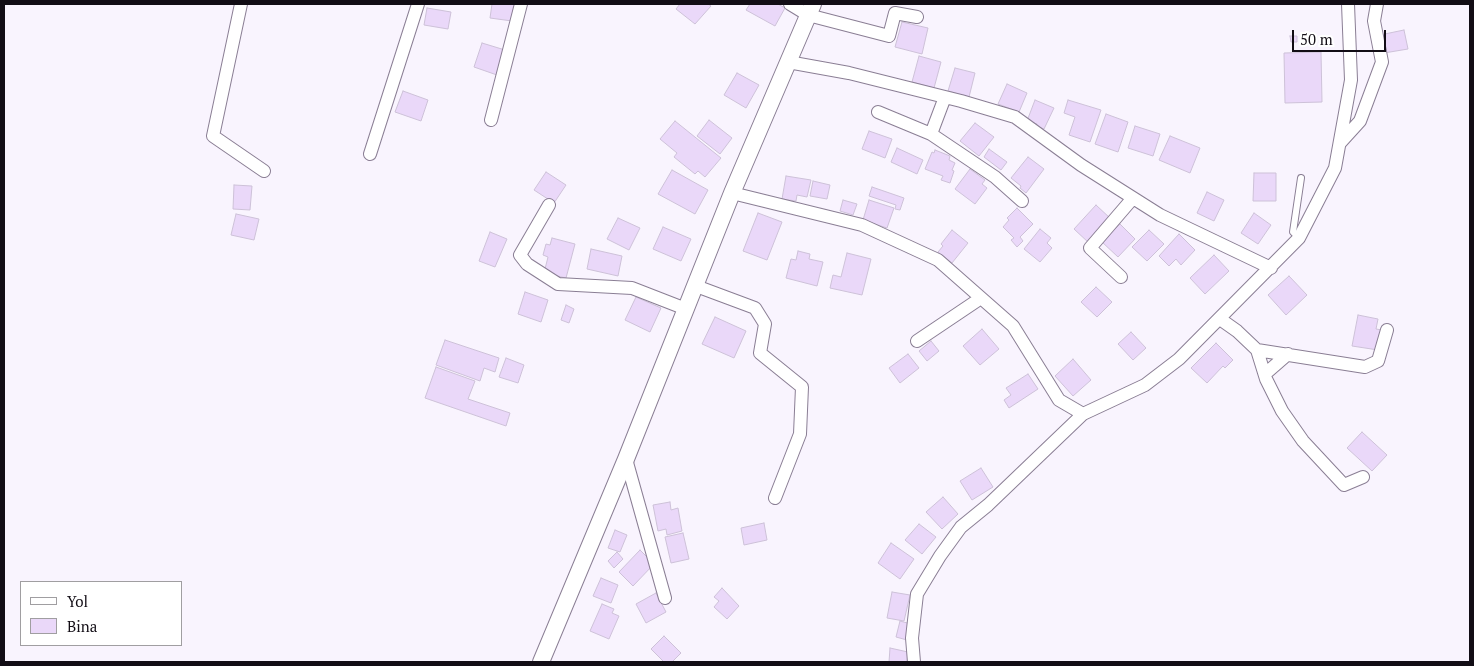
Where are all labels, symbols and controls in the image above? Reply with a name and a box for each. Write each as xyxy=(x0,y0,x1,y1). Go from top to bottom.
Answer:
scale bar xyxy=(1294,20,1388,52)
text: 50 m xyxy=(1300,29,1333,49)
legend xyxy=(20,581,182,646)
text: Yol xyxy=(67,591,88,611)
text: Bina xyxy=(67,616,97,636)

